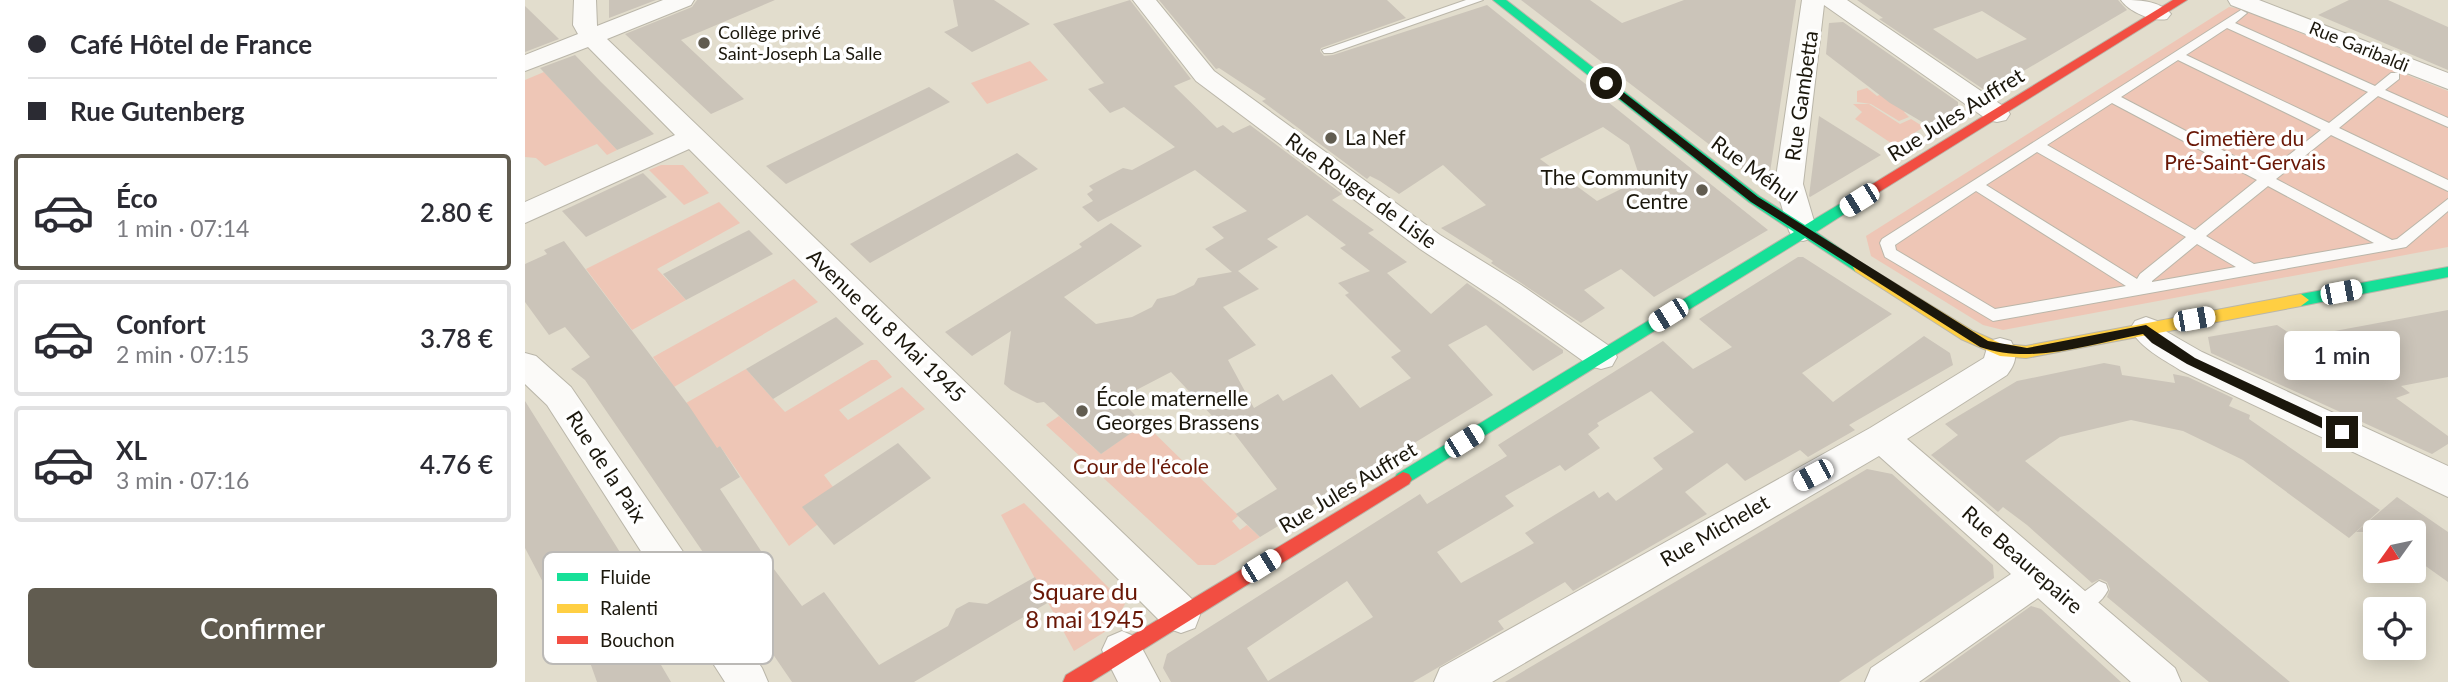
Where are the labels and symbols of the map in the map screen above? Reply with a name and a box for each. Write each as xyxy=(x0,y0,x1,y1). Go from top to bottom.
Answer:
street label: Rue Garibaldi xyxy=(2306,16,2412,76)
place label: Collège privé Saint-Joseph La Salle xyxy=(718,21,882,64)
street label: Rue Gambetta xyxy=(1779,29,1822,163)
marker: Collège privé Saint-Joseph La Salle xyxy=(696,35,712,51)
street label: Rue Jules Auffret xyxy=(1883,62,2028,166)
route start xyxy=(1590,67,1622,99)
place label: La Nef xyxy=(1345,124,1406,149)
park label: Cimetière du Pré-Saint-Gervais xyxy=(2164,125,2326,174)
street label: Rue Rouget de Lisle xyxy=(1281,127,1442,253)
street label: Rue Méhul xyxy=(1707,129,1802,208)
marker: La Nef xyxy=(1323,130,1339,146)
place label: The Community Centre xyxy=(1541,164,1688,213)
car xyxy=(1836,180,1883,220)
marker: The Community Centre xyxy=(1694,182,1710,198)
street label: Avenue du 8 Mai 1945 xyxy=(803,243,971,407)
car xyxy=(2319,278,2364,306)
car xyxy=(1645,295,1692,335)
car xyxy=(2172,305,2217,333)
callout: 1 min xyxy=(2284,330,2400,380)
place label: École maternelle Georges Brassens xyxy=(1096,385,1259,434)
marker: École maternelle Georges Brassens xyxy=(1074,403,1090,419)
street label: Rue de la Paix xyxy=(562,406,653,527)
route end xyxy=(2326,416,2358,448)
car xyxy=(1441,421,1488,461)
street label: Rue Jules Auffret xyxy=(1274,436,1421,538)
park label: Cour de l'école xyxy=(1073,453,1209,478)
car xyxy=(1790,456,1837,494)
street label: Rue Michelet xyxy=(1655,488,1774,571)
street label: Rue Beaurepaire xyxy=(1958,500,2088,618)
north arrow xyxy=(2363,520,2425,583)
car xyxy=(1238,546,1285,586)
legend xyxy=(543,552,773,664)
text: Fluide xyxy=(600,565,651,588)
park label: Square du 8 mai 1945 xyxy=(1025,576,1145,633)
text: Ralenti xyxy=(600,596,658,619)
text: Bouchon xyxy=(600,628,675,651)

